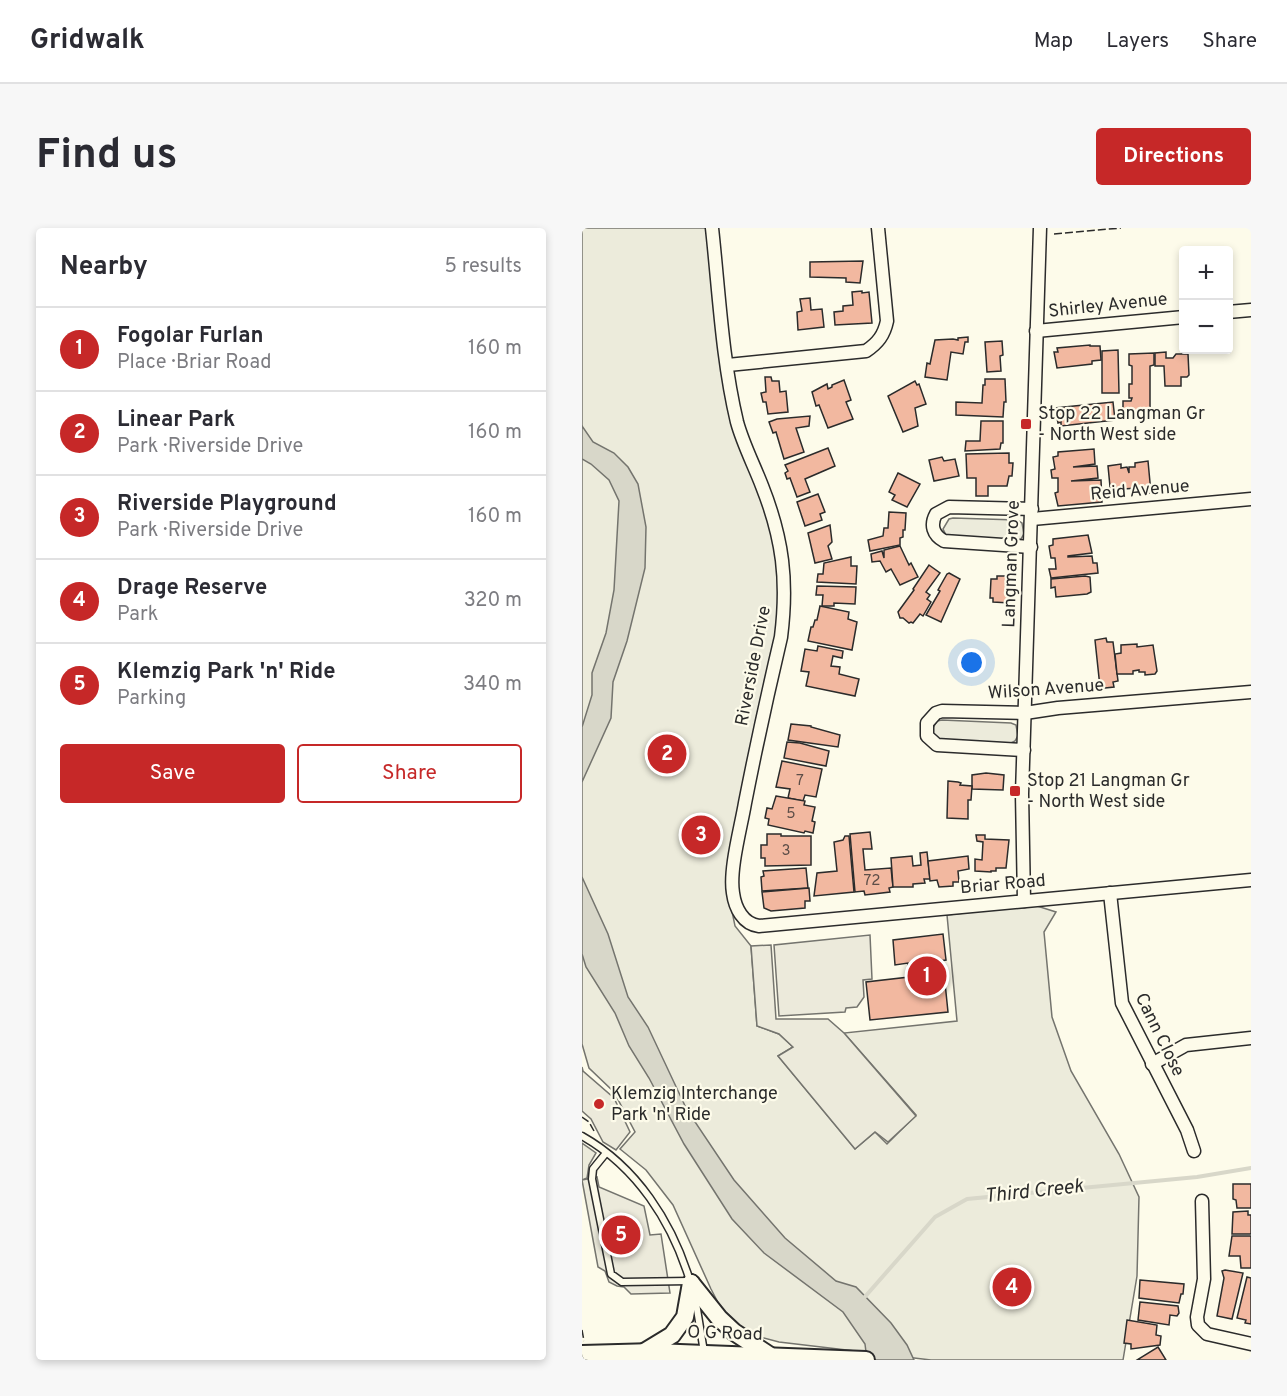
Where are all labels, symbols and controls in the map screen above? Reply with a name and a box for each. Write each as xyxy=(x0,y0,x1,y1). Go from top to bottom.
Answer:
text: Gridwalk xyxy=(30,23,145,59)
text: Map xyxy=(1034,28,1073,55)
text: Layers xyxy=(1106,28,1169,55)
text: Share xyxy=(1202,28,1257,55)
button: Directions xyxy=(1096,128,1251,185)
text: Find us xyxy=(36,130,177,183)
map controls xyxy=(1179,246,1233,354)
button: + xyxy=(1179,246,1233,300)
text: Nearby xyxy=(60,251,148,284)
text: 5 results xyxy=(445,254,522,280)
street label: Shirley Avenue xyxy=(1047,288,1169,324)
button: − xyxy=(1179,300,1233,354)
text: Fogolar Furlan xyxy=(117,323,264,350)
text: 1 xyxy=(76,336,84,362)
text: 160 m xyxy=(468,336,522,362)
text: Place · Briar Road xyxy=(117,350,271,376)
place label: Stop 22 Langman Gr - North West side xyxy=(1038,403,1205,447)
text: Linear Park xyxy=(117,407,235,434)
marker: Stop 22 Langman Gr - North West side xyxy=(1019,417,1033,431)
text: 2 xyxy=(73,420,86,446)
text: 160 m xyxy=(468,420,522,446)
text: Park · Riverside Drive xyxy=(117,434,303,460)
street label: Reid Avenue xyxy=(1089,475,1191,507)
text: Riverside Playground xyxy=(117,491,337,518)
street label: Langman Grove xyxy=(998,500,1026,628)
text: 3 xyxy=(74,504,86,530)
text: 160 m xyxy=(468,504,522,530)
text: Park · Riverside Drive xyxy=(117,518,303,544)
text: Drage Reserve xyxy=(117,575,267,602)
text: 4 xyxy=(73,588,86,614)
text: 320 m xyxy=(464,588,522,614)
text: Park xyxy=(117,602,158,628)
street label: Riverside Drive xyxy=(731,604,777,728)
your location xyxy=(957,648,986,677)
text: Klemzig Park 'n' Ride xyxy=(117,659,335,686)
text: 5 xyxy=(73,672,86,698)
text: 340 m xyxy=(463,672,522,698)
street label: Wilson Avenue xyxy=(987,674,1105,706)
text: Parking xyxy=(117,686,186,712)
pin: 2 xyxy=(648,732,686,776)
button: Save xyxy=(60,744,285,803)
button: Share xyxy=(297,744,522,803)
place label: Stop 21 Langman Gr - North West side xyxy=(1027,770,1190,814)
house number: 7 xyxy=(796,772,804,791)
marker: Stop 21 Langman Gr - North West side xyxy=(1008,784,1022,798)
house number: 5 xyxy=(786,805,796,824)
pin: 3 xyxy=(682,812,720,858)
house number: 3 xyxy=(781,842,791,861)
street label: Briar Road xyxy=(959,870,1047,900)
house number: 72 xyxy=(864,872,880,891)
pin: 1 xyxy=(908,954,946,999)
street label: Cann Close xyxy=(1129,989,1189,1081)
place label: Klemzig Interchange Park 'n' Ride xyxy=(611,1083,778,1127)
marker: Klemzig Interchange Park 'n' Ride xyxy=(592,1097,606,1111)
water label: Third Creek xyxy=(983,1174,1086,1210)
pin: 5 xyxy=(602,1212,640,1258)
pin: 4 xyxy=(992,1264,1032,1310)
street label: O G Road xyxy=(687,1321,763,1347)

